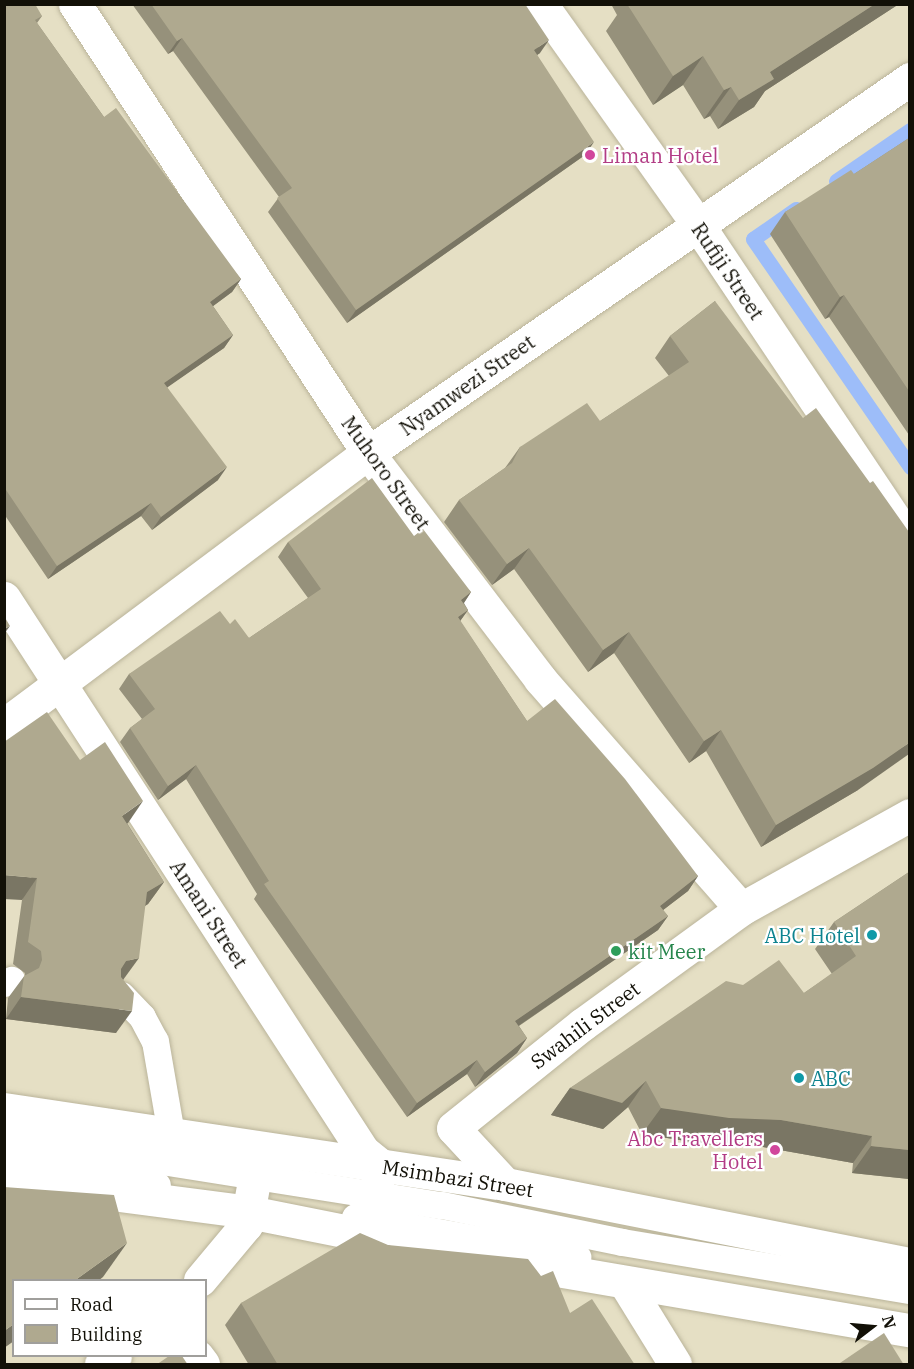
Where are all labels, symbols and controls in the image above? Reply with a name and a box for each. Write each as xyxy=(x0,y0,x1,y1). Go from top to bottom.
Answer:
place label: Liman Hotel xyxy=(602,143,718,167)
marker: Liman Hotel xyxy=(583,148,597,162)
street label: Rufiji Street xyxy=(687,218,769,324)
street label: Nyamwezi Street xyxy=(395,330,539,440)
street label: Muhoro Street xyxy=(337,412,435,534)
street label: Amani Street xyxy=(165,856,253,972)
place label: ABC Hotel xyxy=(764,923,860,947)
marker: ABC Hotel xyxy=(865,928,879,942)
place label: kit Meer xyxy=(628,939,705,963)
marker: kit Meer xyxy=(609,944,623,958)
street label: Swahili Street xyxy=(526,976,644,1074)
place label: ABC xyxy=(811,1066,851,1090)
marker: ABC xyxy=(792,1071,806,1085)
place label: Abc Travellers Hotel xyxy=(627,1126,763,1173)
marker: Abc Travellers Hotel xyxy=(768,1143,782,1157)
street label: Msimbazi Street xyxy=(381,1154,535,1202)
legend xyxy=(12,1279,207,1357)
text: Road xyxy=(70,1293,113,1316)
north arrow xyxy=(842,1297,902,1357)
text: N xyxy=(878,1313,901,1331)
text: Building xyxy=(70,1323,142,1346)

